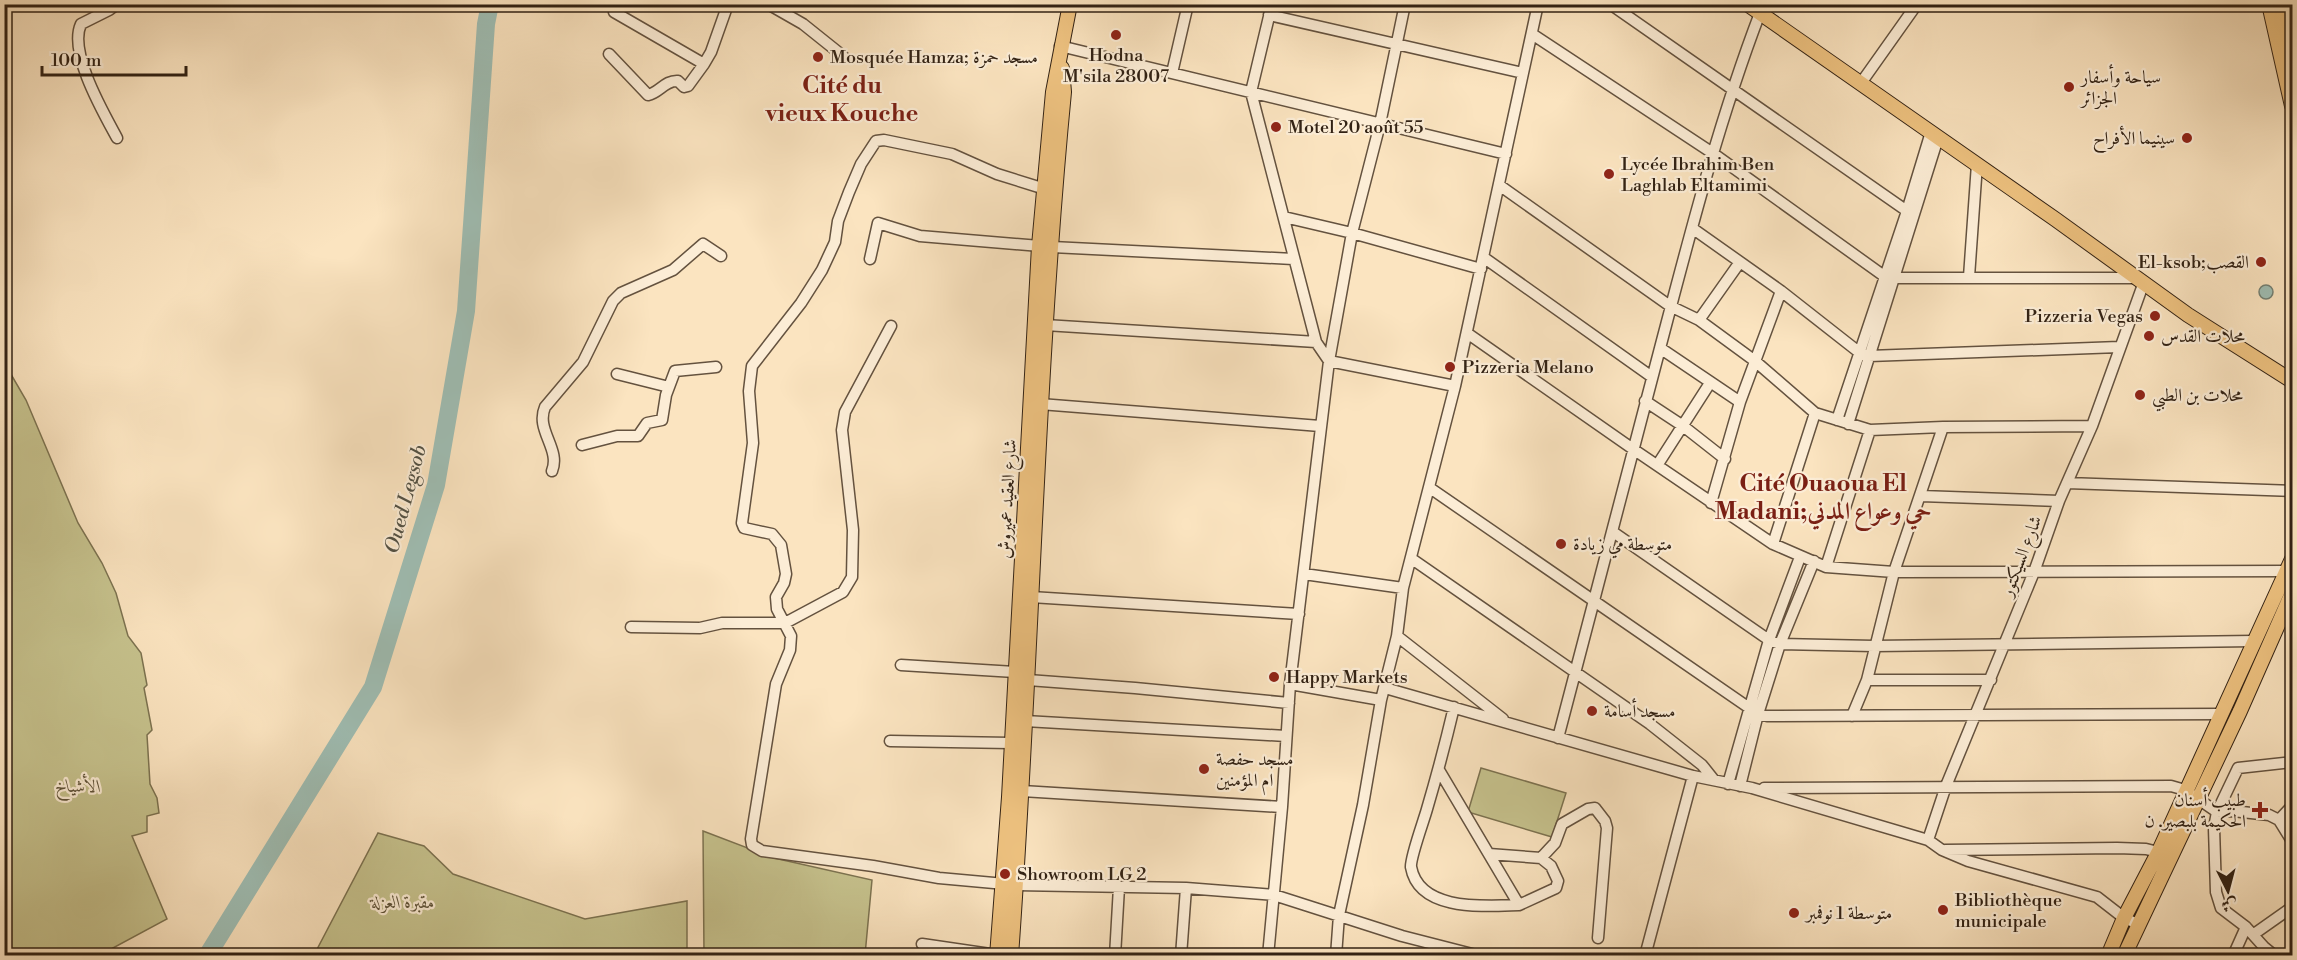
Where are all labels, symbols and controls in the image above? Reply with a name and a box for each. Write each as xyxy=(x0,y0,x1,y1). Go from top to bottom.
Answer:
marker: Hodna M'sila 28007 xyxy=(1109,28,1123,42)
scale bar xyxy=(42,39,186,77)
place label: Hodna M'sila 28007 xyxy=(1063,44,1169,88)
place label: Mosquée Hamza; مسجد حمزة xyxy=(830,46,1038,69)
text: 100 m xyxy=(51,49,102,72)
marker: Mosquée Hamza; مسجد حمزة xyxy=(811,50,825,64)
place label: سياحة وأسفار الجزائر xyxy=(2079,64,2161,110)
district label: Cité du vieux Kouche xyxy=(765,71,919,129)
marker: سياحة وأسفار الجزائر xyxy=(2062,80,2076,94)
place label: Motel 20 août 55 xyxy=(1288,116,1424,139)
marker: Motel 20 août 55 xyxy=(1269,120,1283,134)
place label: سينيما الأفراح xyxy=(2093,125,2175,154)
marker: سينيما الأفراح xyxy=(2180,131,2194,145)
place label: Lycée Ibrahim Ben Laghlab Eltamimi xyxy=(1621,153,1775,197)
marker: Lycée Ibrahim Ben Laghlab Eltamimi xyxy=(1602,167,1616,181)
place label: El-ksob;القصب xyxy=(2138,251,2249,274)
marker: El-ksob;القصب xyxy=(2254,255,2268,269)
place label: Pizzeria Vegas xyxy=(2025,305,2143,328)
marker: Pizzeria Vegas xyxy=(2148,309,2162,323)
place label: محلات القدس xyxy=(2161,325,2245,348)
marker: محلات القدس xyxy=(2142,329,2156,343)
place label: Pizzeria Melano xyxy=(1462,356,1594,379)
marker: Pizzeria Melano xyxy=(1443,360,1457,374)
place label: محلات بن الطبي xyxy=(2152,384,2243,412)
marker: محلات بن الطبي xyxy=(2133,388,2147,402)
street label: شارع العقيد عميروش xyxy=(993,439,1025,560)
water label: Oued Legsob xyxy=(380,442,433,556)
district label: Cité Ouaoua El Madani;حي وعواع المدني xyxy=(1714,469,1932,531)
street label: شارع السيكتور xyxy=(1995,512,2050,603)
place label: متوسطة مي زيادة xyxy=(1573,533,1672,559)
marker: متوسطة مي زيادة xyxy=(1554,537,1568,551)
place label: Happy Markets xyxy=(1286,666,1408,689)
marker: Happy Markets xyxy=(1267,670,1281,684)
place label: مسجد أسامة xyxy=(1604,698,1675,723)
marker: مسجد أسامة xyxy=(1585,704,1599,718)
place label: مسجد حفصة ام المؤمنين xyxy=(1216,748,1293,796)
marker: مسجد حفصة ام المؤمنين xyxy=(1197,762,1211,776)
park label: الأشياخ xyxy=(55,773,101,802)
place label: طبيب أسنان الحكيمة بلبصير. ن xyxy=(2145,787,2246,833)
marker: طبيب أسنان الحكيمة بلبصير. ن xyxy=(2251,801,2269,819)
north arrow xyxy=(2198,861,2258,921)
place label: Showroom LG 2 xyxy=(1017,863,1147,886)
marker: Showroom LG 2 xyxy=(998,867,1012,881)
place label: Bibliothèque municipale xyxy=(1954,889,2062,933)
park label: مقبرة العزلة xyxy=(369,891,435,914)
text: ش xyxy=(2221,894,2238,916)
place label: متوسطة 1 نوفمبر xyxy=(1804,902,1892,925)
marker: Bibliothèque municipale xyxy=(1936,903,1950,917)
marker: متوسطة 1 نوفمبر xyxy=(1787,906,1801,920)

